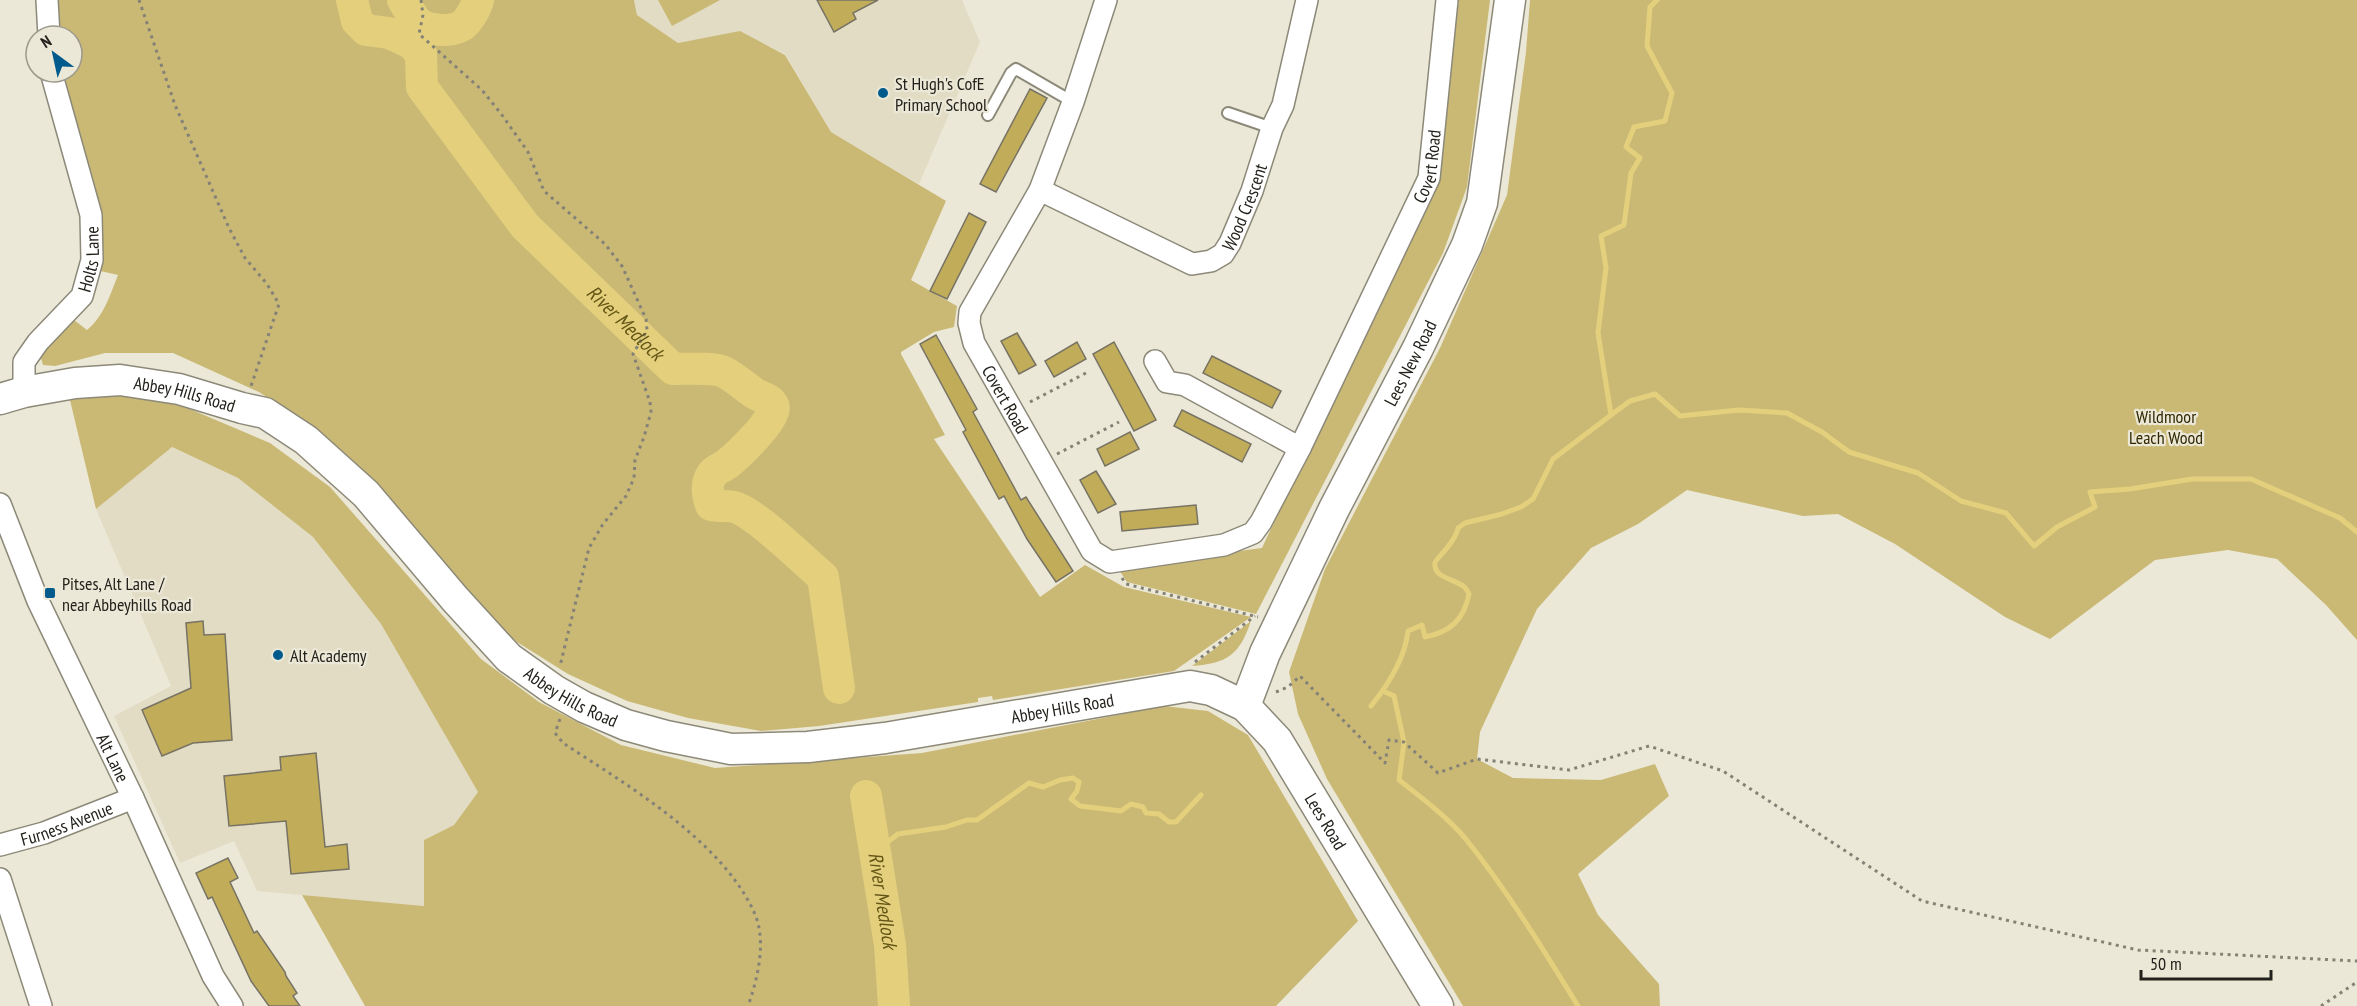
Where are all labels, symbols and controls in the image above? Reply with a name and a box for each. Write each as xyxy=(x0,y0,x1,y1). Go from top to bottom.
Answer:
north arrow xyxy=(24,24,84,84)
text: N xyxy=(37,31,55,52)
place label: St Hugh's CofE Primary School xyxy=(895,72,988,116)
marker: St Hugh's CofE Primary School xyxy=(876,86,890,100)
street label: Covert Road xyxy=(1407,129,1445,207)
street label: Wood Crescent xyxy=(1217,161,1271,255)
street label: Holts Lane xyxy=(72,226,103,294)
water label: River Medlock xyxy=(581,280,671,368)
street label: Lees New Road xyxy=(1378,316,1441,410)
street label: Covert Road xyxy=(977,361,1034,437)
street label: Abbey Hills Road xyxy=(132,371,238,417)
park label: Wildmoor Leach Wood xyxy=(2129,405,2203,449)
place label: Pitses, Alt Lane / near Abbeyhills Road xyxy=(62,572,192,616)
marker: Pitses, Alt Lane / near Abbeyhills Road xyxy=(43,586,57,600)
place label: Alt Academy xyxy=(290,644,367,667)
marker: Alt Academy xyxy=(271,648,285,662)
street label: Abbey Hills Road xyxy=(520,661,622,732)
street label: Abbey Hills Road xyxy=(1009,688,1116,728)
street label: Alt Lane xyxy=(92,729,135,786)
street label: Lees Road xyxy=(1300,789,1352,854)
street label: Furness Avenue xyxy=(18,796,116,850)
water label: River Medlock xyxy=(862,850,903,952)
scale bar xyxy=(2141,943,2272,981)
text: 50 m xyxy=(2150,952,2182,975)

